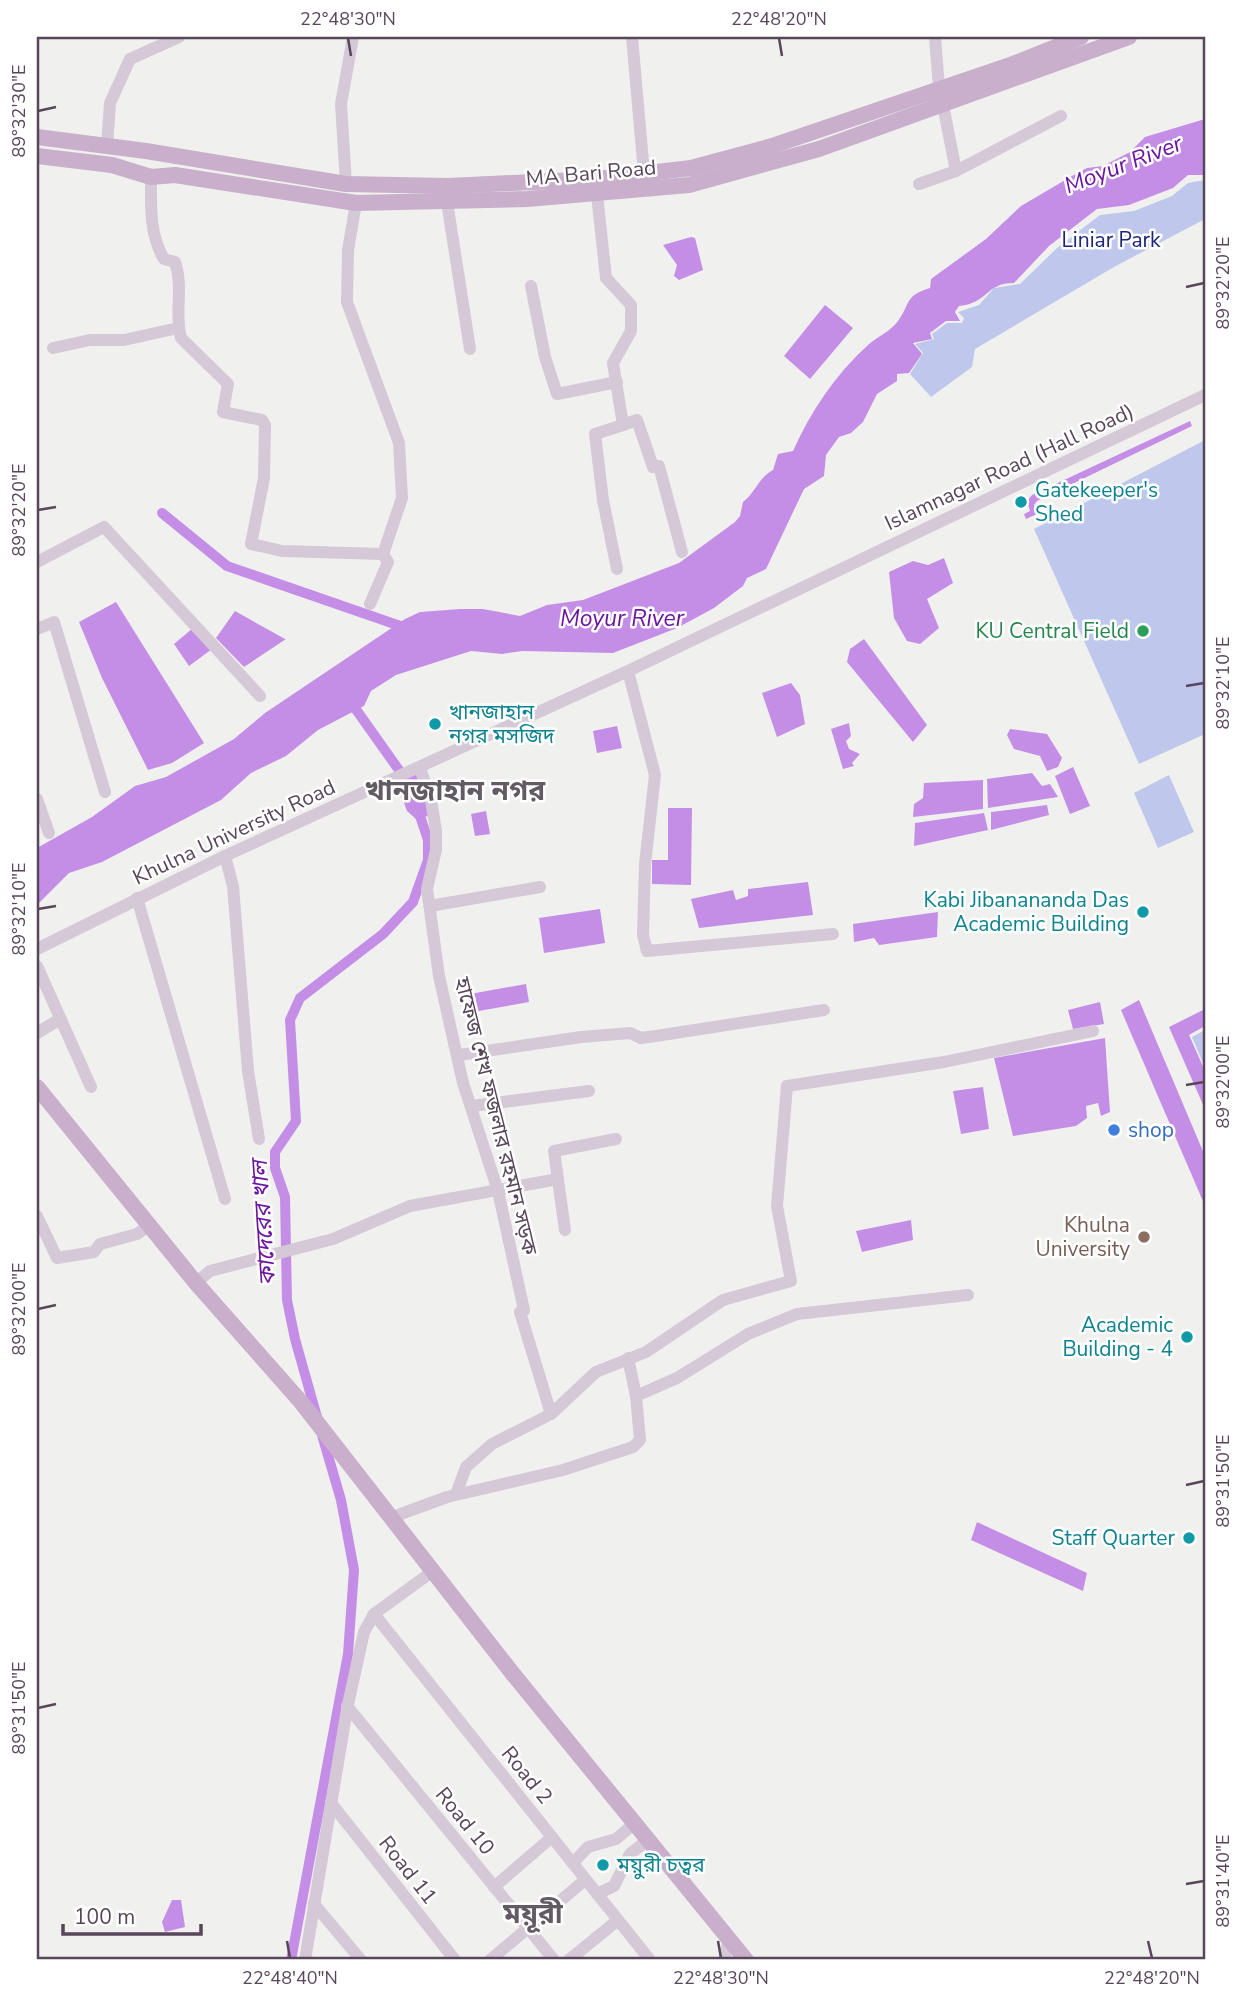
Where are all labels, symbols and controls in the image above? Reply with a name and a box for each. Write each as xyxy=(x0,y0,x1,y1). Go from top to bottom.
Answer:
text: 22°48'30"N xyxy=(300,7,396,31)
text: 22°48'20"N xyxy=(731,7,827,31)
text: 89°32'30"E xyxy=(7,65,31,158)
water label: Moyur River xyxy=(1060,128,1187,201)
street label: MA Bari Road xyxy=(525,153,657,193)
park label: Liniar Park xyxy=(1061,226,1161,254)
text: 89°32'20"E xyxy=(1211,237,1235,330)
street label: Islamnagar Road (Hall Road) xyxy=(880,397,1138,537)
text: 89°32'20"E xyxy=(7,464,31,557)
place label: Gatekeeper's Shed xyxy=(1035,476,1158,528)
marker: Gatekeeper's Shed xyxy=(1013,494,1029,510)
water label: Moyur River xyxy=(560,603,685,634)
place label: KU Central Field xyxy=(975,617,1129,645)
marker: KU Central Field xyxy=(1135,623,1151,639)
text: 89°32'10"E xyxy=(1211,637,1235,730)
place label: খানজাহান নগর মসজিদ xyxy=(448,698,555,750)
marker: খানজাহান নগর মসজিদ xyxy=(427,716,443,732)
district label: খানজাহান নগর xyxy=(365,772,546,810)
street label: Khulna University Road xyxy=(128,773,340,891)
text: 89°32'10"E xyxy=(7,863,31,956)
place label: Kabi Jibanananda Das Academic Building xyxy=(924,886,1129,938)
marker: Kabi Jibanananda Das Academic Building xyxy=(1135,904,1151,920)
street label: হাফেজ শেখ ফজলার রহমান সড়ক xyxy=(448,973,544,1259)
text: 89°32'00"E xyxy=(1211,1036,1235,1129)
place label: shop xyxy=(1128,1116,1174,1144)
marker: shop xyxy=(1106,1122,1122,1138)
water label: কাদেরের খাল xyxy=(243,1155,283,1287)
place label: Khulna University xyxy=(1035,1211,1130,1263)
marker: Khulna University xyxy=(1136,1229,1152,1245)
text: 89°32'00"E xyxy=(7,1263,31,1356)
place label: Academic Building - 4 xyxy=(1062,1311,1173,1363)
marker: Academic Building - 4 xyxy=(1179,1329,1195,1345)
text: 89°31'50"E xyxy=(1211,1435,1235,1528)
place label: Staff Quarter xyxy=(1052,1524,1175,1552)
marker: Staff Quarter xyxy=(1181,1530,1197,1546)
text: 89°31'50"E xyxy=(7,1662,31,1755)
street label: Road 2 xyxy=(495,1740,559,1810)
street label: Road 10 xyxy=(429,1781,501,1861)
street label: Road 11 xyxy=(373,1830,443,1910)
text: 89°31'40"E xyxy=(1211,1835,1235,1928)
place label: ময়ুরী চত্বর xyxy=(616,1851,705,1880)
marker: ময়ুরী চত্বর xyxy=(595,1857,611,1873)
scale bar xyxy=(63,1892,201,1936)
district label: ময়ূরী xyxy=(502,1895,564,1933)
text: 100 m xyxy=(74,1903,135,1931)
text: 22°48'40"N xyxy=(242,1966,338,1990)
text: 22°48'30"N xyxy=(673,1966,769,1990)
text: 22°48'20"N xyxy=(1104,1966,1200,1990)

